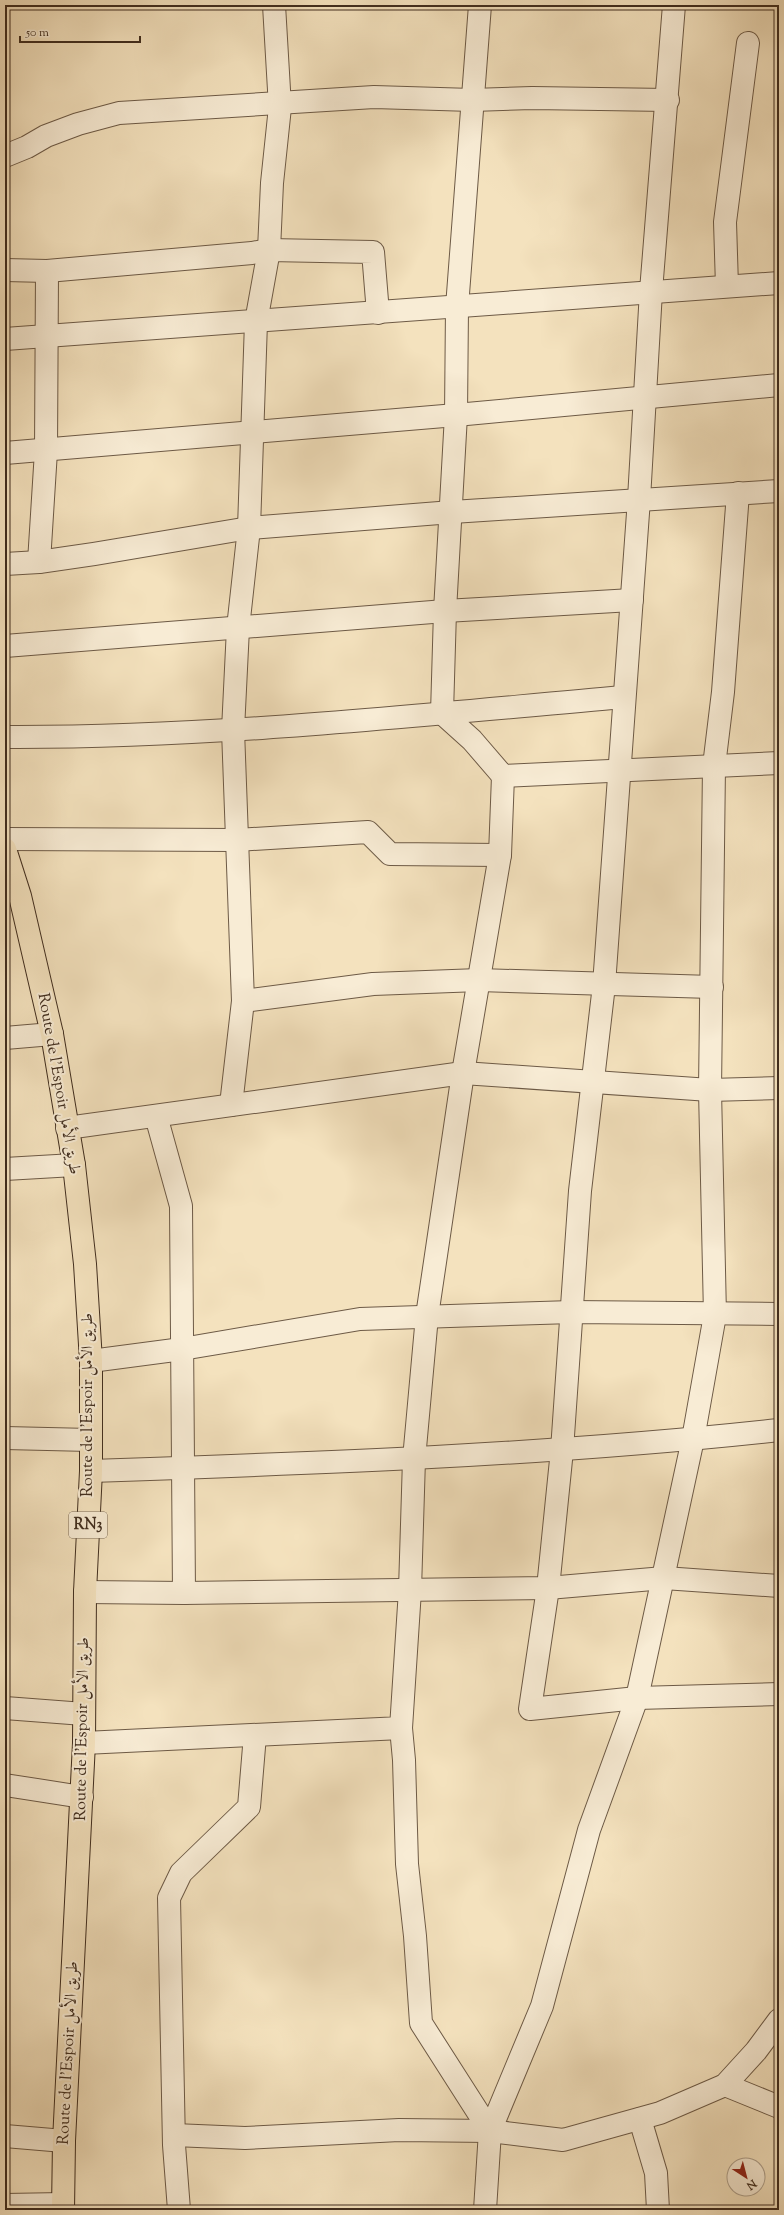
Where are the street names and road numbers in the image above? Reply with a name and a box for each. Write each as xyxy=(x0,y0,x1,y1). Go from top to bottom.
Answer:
street label: Route de l’Espoir طريق الأمل xyxy=(31,991,87,1177)
street label: Route de l’Espoir طريق الأمل xyxy=(75,1313,100,1497)
road number: RN3 xyxy=(69,1512,107,1538)
street label: Route de l’Espoir طريق الأمل xyxy=(68,1637,96,1821)
street label: Route de l’Espoir طريق الأمل xyxy=(51,1960,85,2145)

